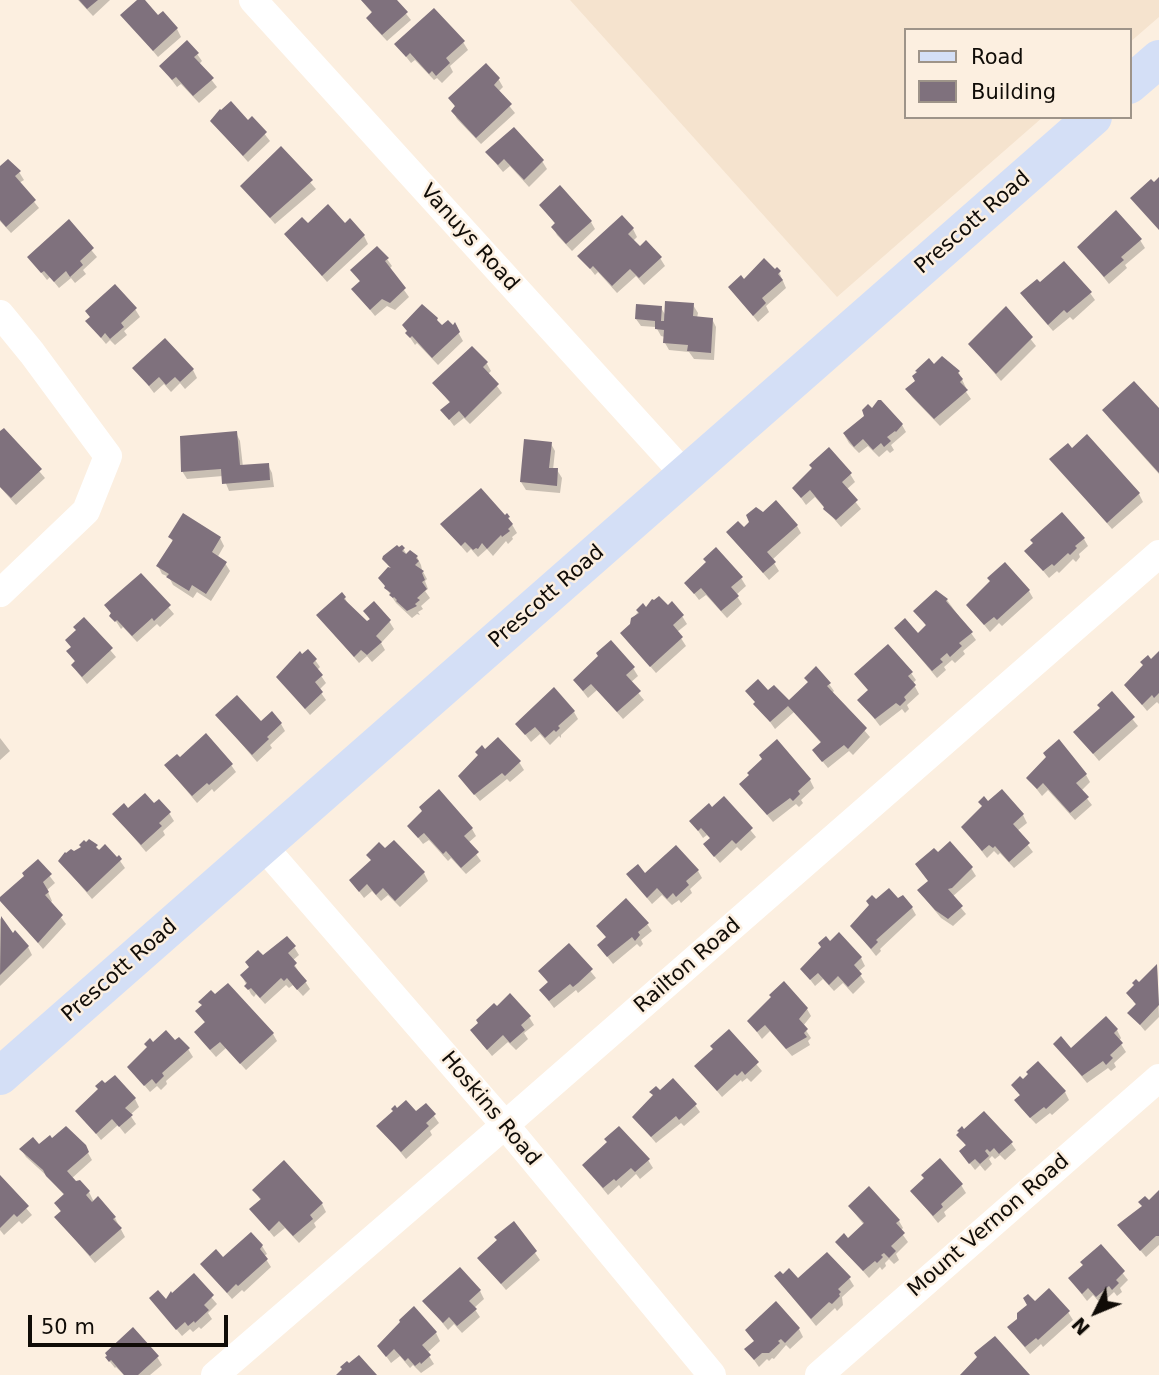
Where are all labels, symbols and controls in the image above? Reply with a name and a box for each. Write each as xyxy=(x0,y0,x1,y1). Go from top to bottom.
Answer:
legend xyxy=(904,28,1131,119)
text: Road xyxy=(971,45,1024,69)
text: Building xyxy=(971,80,1056,104)
street label: Prescott Road xyxy=(910,166,1036,280)
street label: Vanuys Road xyxy=(414,179,524,297)
street label: Prescott Road xyxy=(484,540,610,654)
street label: Railton Road xyxy=(630,913,746,1019)
street label: Prescott Road xyxy=(57,914,183,1028)
street label: Hoskins Road xyxy=(435,1047,545,1171)
street label: Mount Vernon Road xyxy=(903,1149,1075,1303)
north arrow xyxy=(1061,1277,1131,1347)
scale bar xyxy=(32,1302,231,1346)
text: N xyxy=(1067,1313,1094,1340)
text: 50 m xyxy=(41,1315,95,1339)

